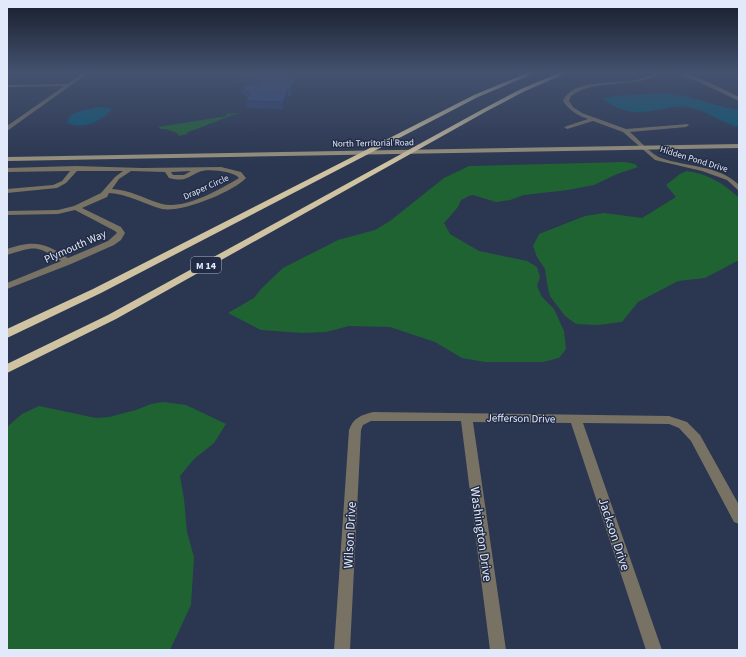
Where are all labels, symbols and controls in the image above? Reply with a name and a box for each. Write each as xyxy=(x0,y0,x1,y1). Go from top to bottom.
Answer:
street label: North Territorial Road xyxy=(332,136,414,151)
street label: Hidden Pond Drive xyxy=(658,143,730,176)
street label: Draper Circle xyxy=(181,171,232,203)
street label: Plymouth Way xyxy=(42,226,109,267)
road number: M 14 xyxy=(191,257,221,273)
street label: Jefferson Drive xyxy=(486,410,556,427)
street label: Washington Drive xyxy=(465,486,497,582)
street label: Jackson Drive xyxy=(594,496,634,573)
street label: Wilson Drive xyxy=(339,501,361,569)

